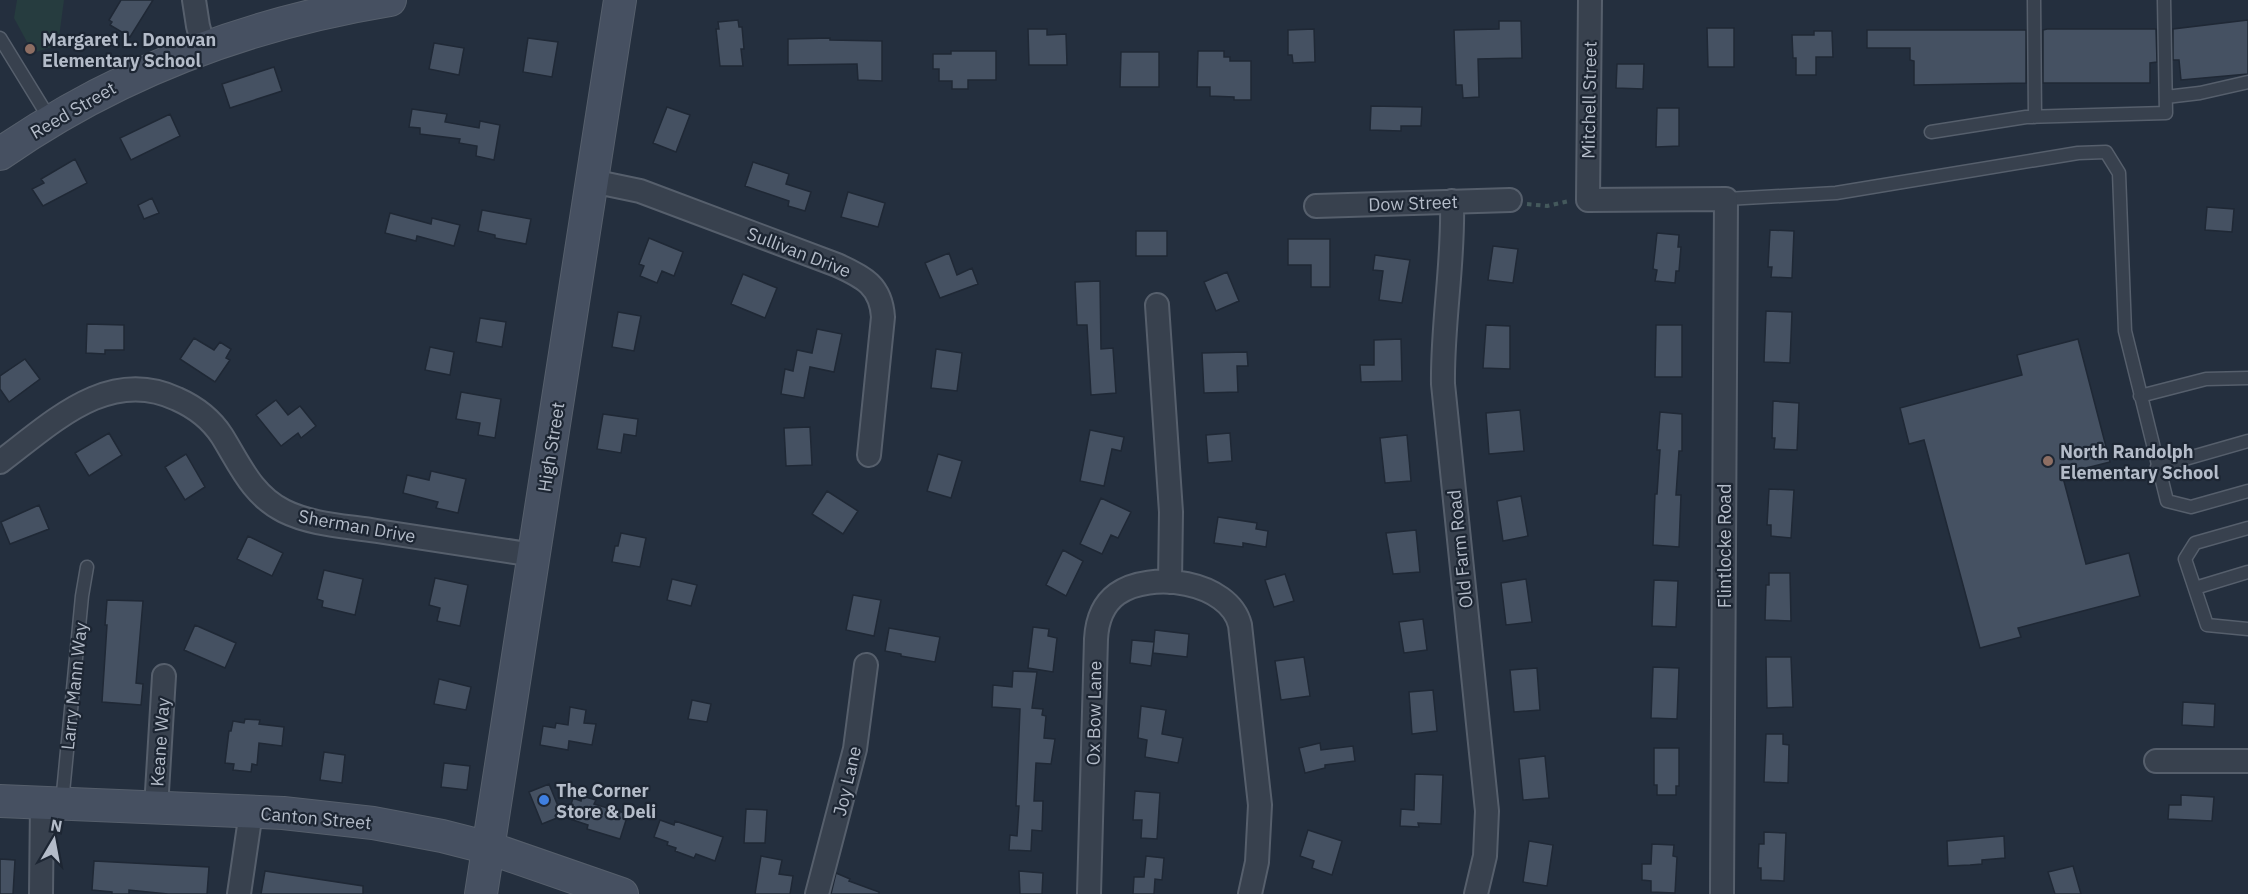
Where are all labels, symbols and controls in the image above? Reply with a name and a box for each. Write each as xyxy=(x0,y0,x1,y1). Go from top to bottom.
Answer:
place label: Margaret L. Donovan Elementary School xyxy=(42,28,216,72)
street label: Mitchell Street xyxy=(1576,41,1602,159)
marker: Margaret L. Donovan Elementary School xyxy=(23,42,37,56)
street label: Reed Street xyxy=(26,76,120,144)
street label: Dow Street xyxy=(1368,190,1458,216)
street label: Sullivan Drive xyxy=(744,222,854,282)
street label: High Street xyxy=(533,400,569,494)
place label: North Randolph Elementary School xyxy=(2060,440,2219,484)
marker: North Randolph Elementary School xyxy=(2041,454,2055,468)
street label: Flintlocke Road xyxy=(1713,484,1736,608)
street label: Old Farm Road xyxy=(1442,489,1478,609)
street label: Sherman Drive xyxy=(297,504,418,548)
street label: Larry Mann Way xyxy=(56,621,92,751)
street label: Ox Bow Lane xyxy=(1082,660,1106,766)
street label: Keane Way xyxy=(145,697,175,787)
street label: Joy Lane xyxy=(828,744,866,818)
place label: The Corner Store & Deli xyxy=(556,779,656,823)
marker: The Corner Store & Deli xyxy=(537,793,551,807)
street label: Canton Street xyxy=(260,802,372,834)
north arrow xyxy=(24,810,84,870)
text: N xyxy=(49,814,64,836)

